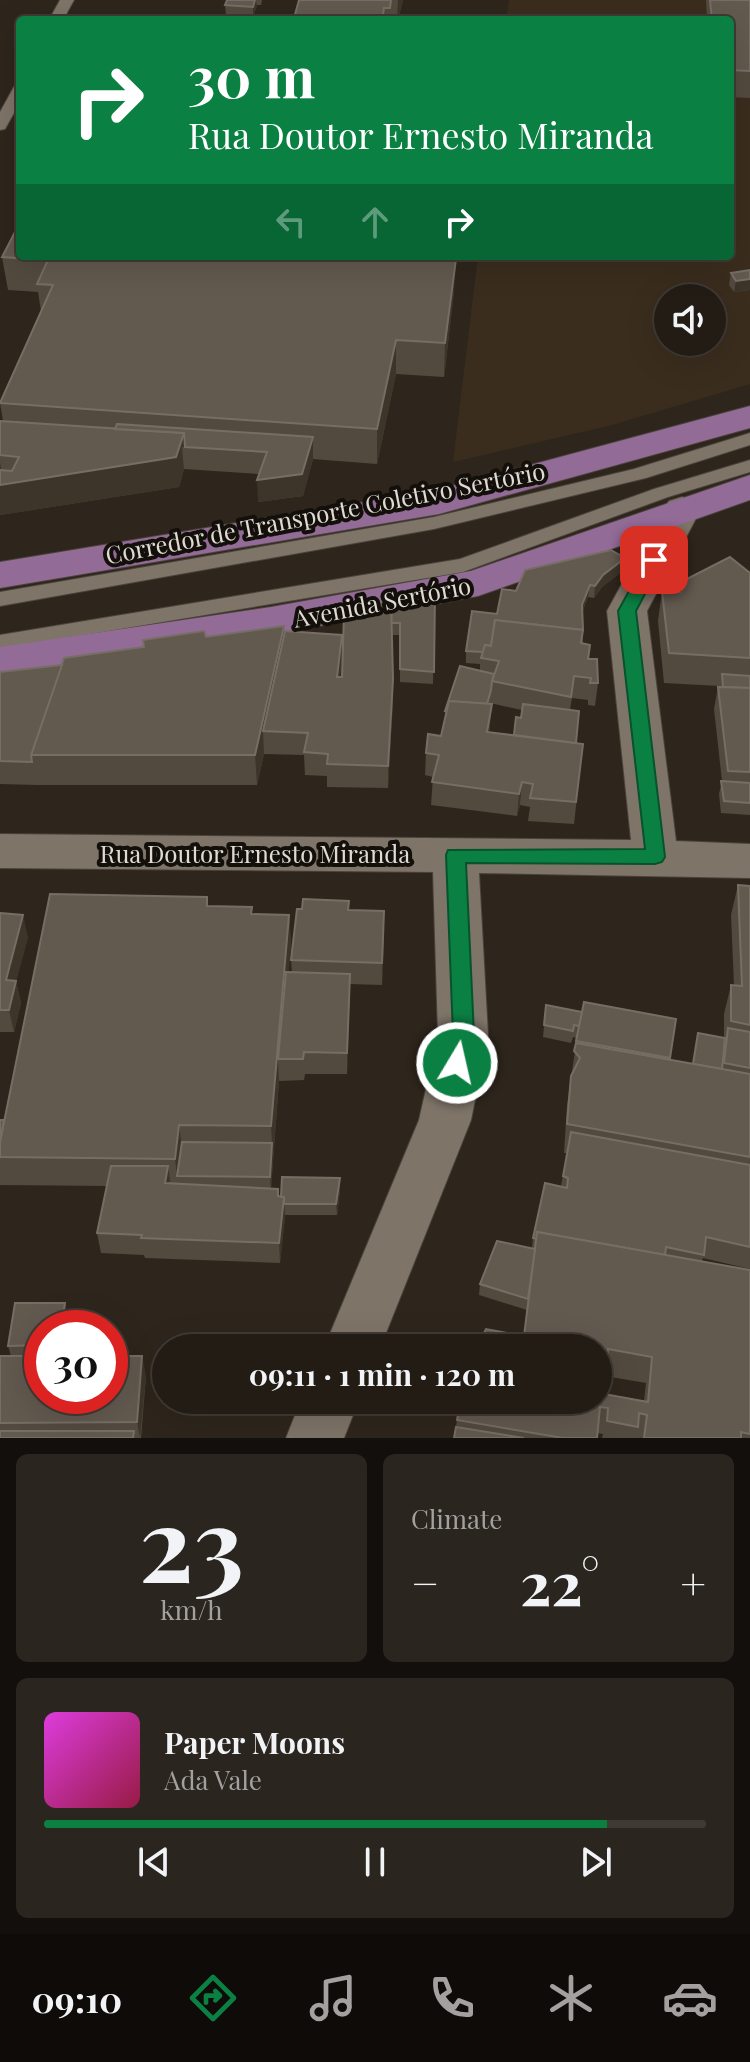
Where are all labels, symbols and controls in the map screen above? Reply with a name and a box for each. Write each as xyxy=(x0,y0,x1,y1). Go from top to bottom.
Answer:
text: 30 m xyxy=(188,38,315,113)
icon: right xyxy=(56,48,160,152)
text: Rua Doutor Ernesto Miranda xyxy=(188,110,653,158)
icon: left xyxy=(269,200,313,244)
icon: ahead xyxy=(353,200,397,244)
icon: right xyxy=(437,200,481,244)
map controls xyxy=(654,284,726,356)
button: sound xyxy=(654,284,726,356)
street label: Corredor de Transporte Coletivo Sertório xyxy=(103,454,547,570)
pin xyxy=(620,526,688,594)
icon: arrive xyxy=(632,538,676,582)
street label: Avenida Sertório xyxy=(290,568,473,634)
street label: Rua Doutor Ernesto Miranda xyxy=(100,837,410,869)
position arrow xyxy=(415,1021,499,1105)
speed limit sign: 30 xyxy=(24,1310,128,1414)
text: 09:11 · 1 min · 120 m xyxy=(249,1354,515,1394)
text: 23 xyxy=(139,1470,244,1609)
text: Climate xyxy=(411,1501,502,1536)
text: 22° xyxy=(520,1541,600,1621)
text: − xyxy=(411,1552,439,1611)
text: + xyxy=(680,1552,706,1611)
text: km/h xyxy=(160,1592,223,1627)
text: Paper Moons xyxy=(164,1722,345,1762)
text: Ada Vale xyxy=(164,1762,262,1797)
icon: previous xyxy=(132,1840,176,1884)
icon: pause xyxy=(353,1840,397,1884)
icon: next xyxy=(574,1840,618,1884)
icon: directions xyxy=(185,1970,241,2026)
icon: music xyxy=(305,1970,361,2026)
icon: phone xyxy=(424,1970,480,2026)
icon: climate xyxy=(543,1970,599,2026)
icon: car xyxy=(662,1970,718,2026)
text: 09:10 xyxy=(32,1974,122,2022)

